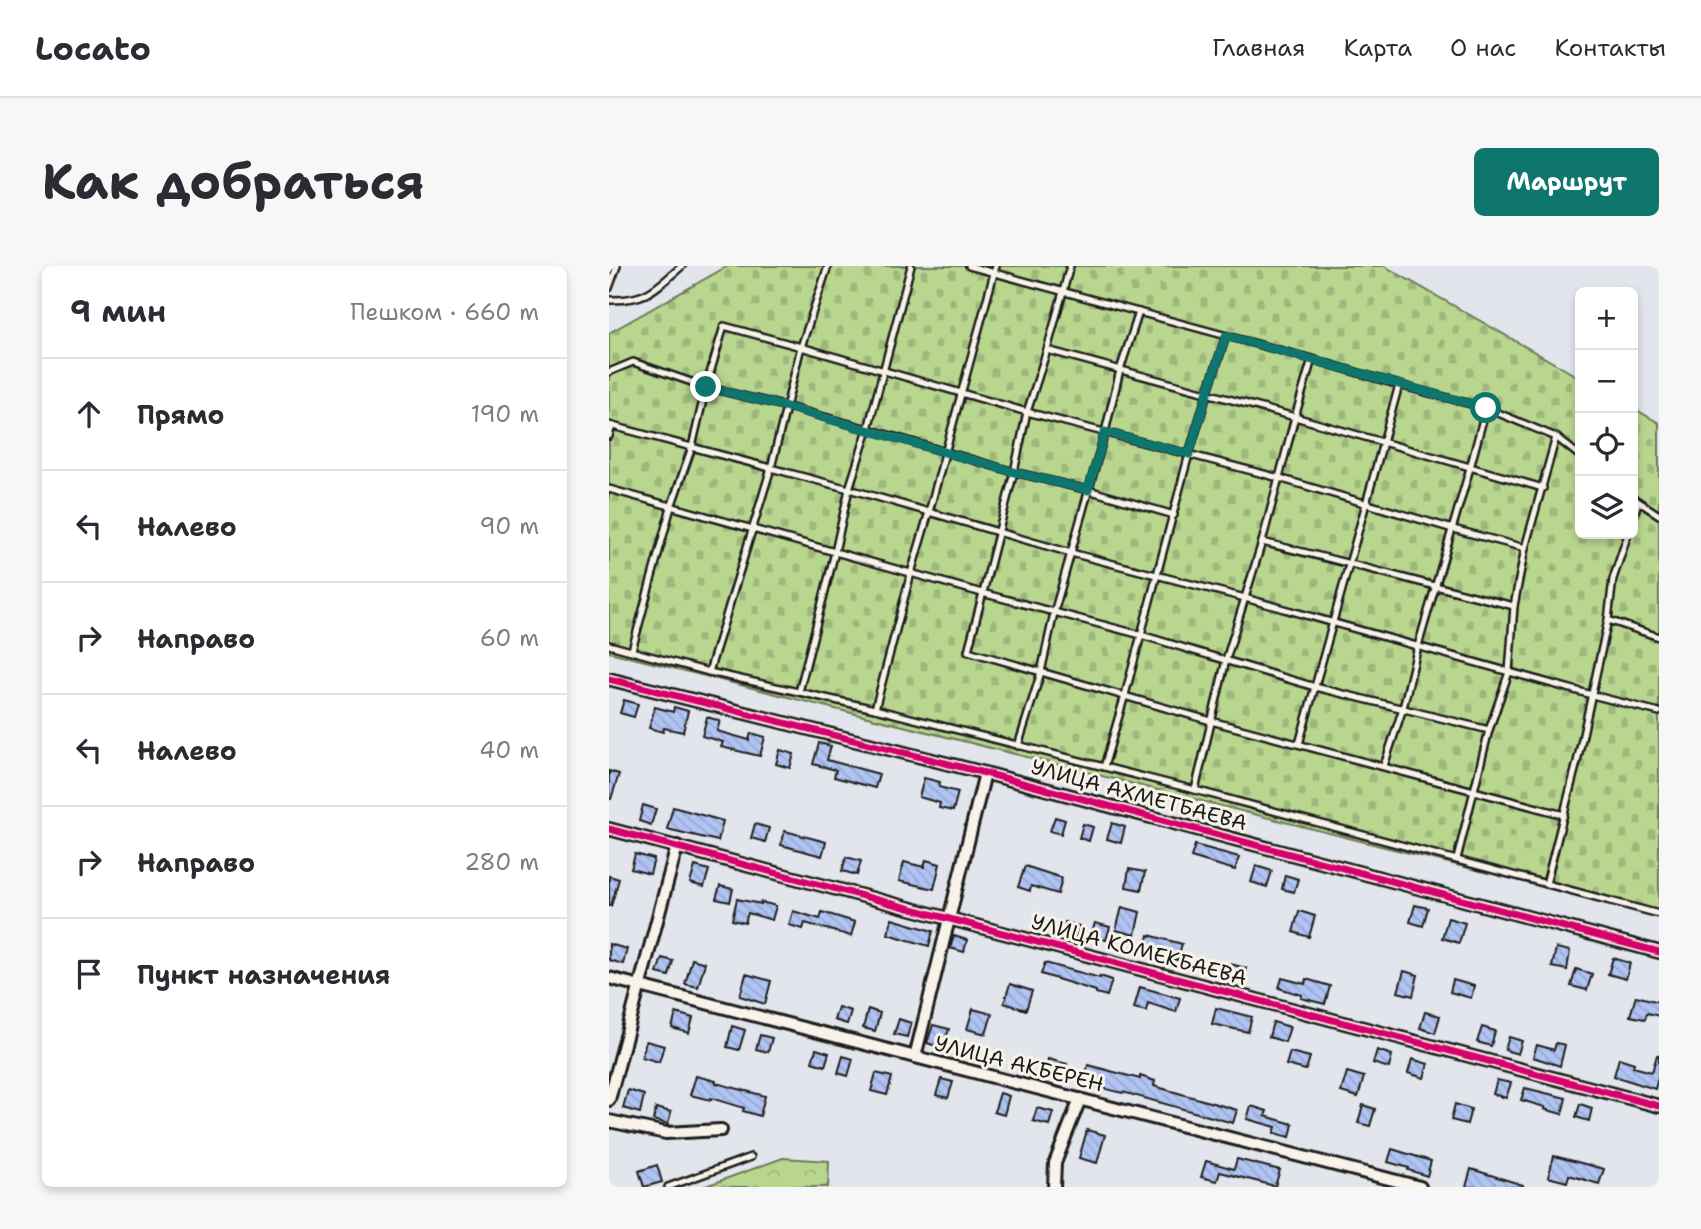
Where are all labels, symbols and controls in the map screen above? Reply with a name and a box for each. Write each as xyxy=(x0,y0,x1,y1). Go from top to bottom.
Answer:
text: Locato xyxy=(35,26,151,71)
text: Главная xyxy=(1212,32,1305,64)
text: Карта xyxy=(1343,32,1412,64)
text: О нас xyxy=(1450,32,1516,64)
text: Контакты xyxy=(1554,32,1666,64)
button: Маршрут xyxy=(1474,148,1659,216)
text: Как добраться xyxy=(42,149,424,215)
map controls xyxy=(1575,287,1638,539)
button: + xyxy=(1575,287,1638,350)
text: 9 мин xyxy=(70,291,166,332)
text: Пешком · 660 m xyxy=(350,297,539,327)
button: − xyxy=(1575,350,1638,413)
route end xyxy=(690,371,721,402)
route start xyxy=(1470,392,1501,423)
icon: ahead xyxy=(70,395,108,433)
text: Прямо xyxy=(137,397,225,432)
text: 190 m xyxy=(471,399,539,429)
button: locate xyxy=(1575,413,1638,476)
button: layers xyxy=(1575,476,1638,539)
icon: left xyxy=(70,507,108,545)
text: Налево xyxy=(137,509,237,544)
text: 90 m xyxy=(479,511,539,541)
icon: right xyxy=(70,619,108,657)
text: Направо xyxy=(137,621,255,656)
text: 60 m xyxy=(480,623,539,653)
icon: left xyxy=(70,731,108,769)
text: Налево xyxy=(137,733,237,768)
text: 40 m xyxy=(479,735,539,765)
street label: УЛИЦА АХМЕТБАЕВА xyxy=(1028,753,1250,837)
icon: right xyxy=(70,843,108,881)
text: Направо xyxy=(137,845,255,880)
text: 280 m xyxy=(464,847,539,877)
street label: УЛИЦА КОМЕКБАЕВА xyxy=(1028,908,1250,992)
icon: arrive xyxy=(70,955,108,993)
text: Пункт назначения xyxy=(137,957,390,992)
street label: УЛИЦА АКБЕРЕН xyxy=(932,1029,1106,1099)

